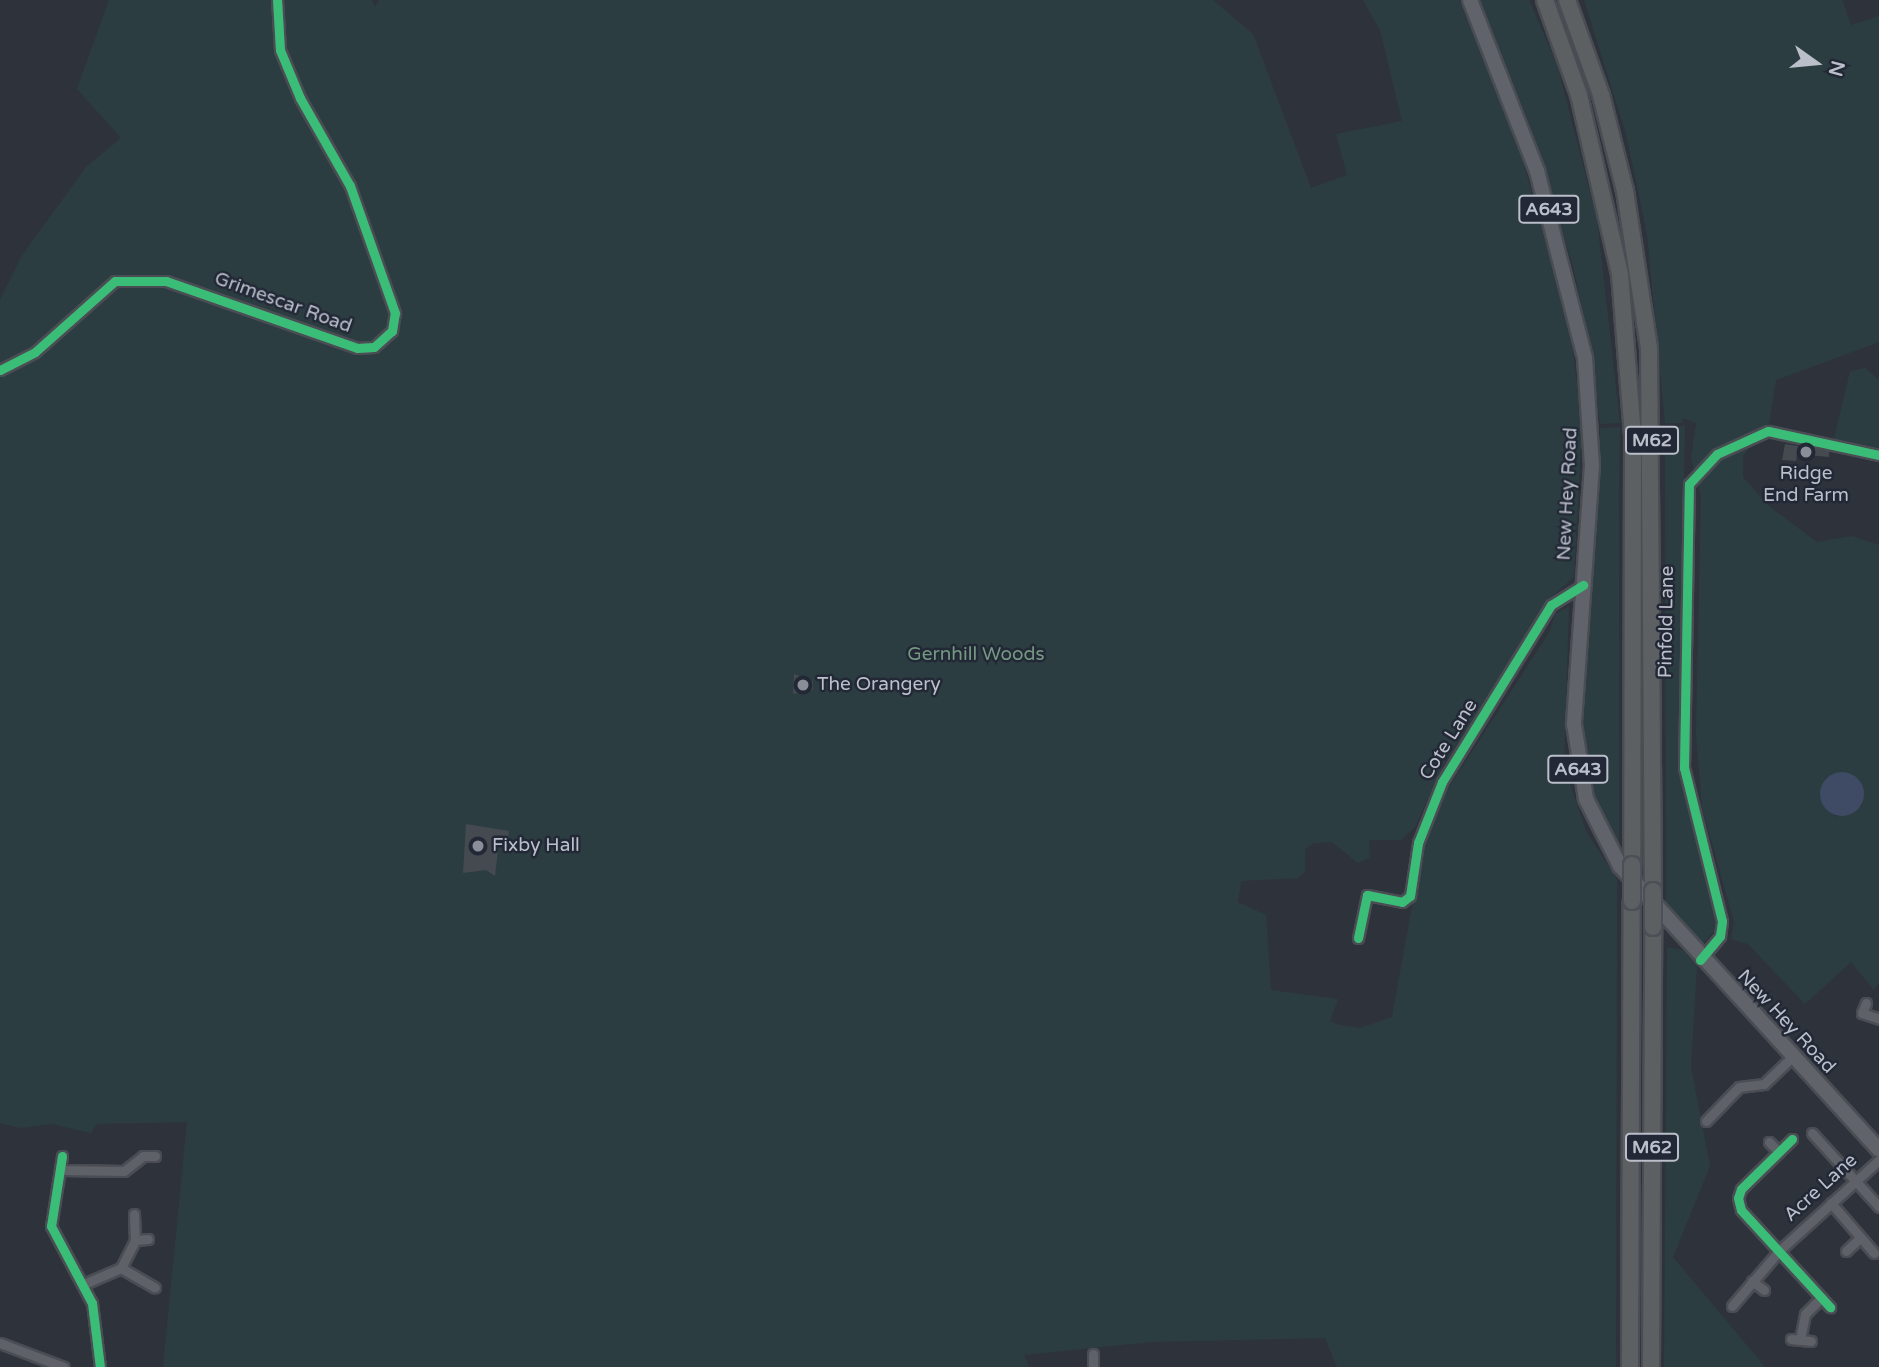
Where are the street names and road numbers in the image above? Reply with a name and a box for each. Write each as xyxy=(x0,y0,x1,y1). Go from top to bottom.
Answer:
road number: A643 xyxy=(1518,194,1580,224)
street label: Grimescar Road xyxy=(211,268,355,338)
road number: M62 xyxy=(1624,426,1680,454)
street label: New Hey Road xyxy=(1553,427,1583,561)
street label: Pinfold Lane xyxy=(1655,566,1679,678)
street label: Cote Lane xyxy=(1415,695,1483,785)
road number: A643 xyxy=(1546,754,1610,784)
street label: New Hey Road xyxy=(1732,965,1840,1079)
road number: M62 xyxy=(1624,1132,1680,1162)
street label: Acre Lane xyxy=(1780,1149,1862,1227)

